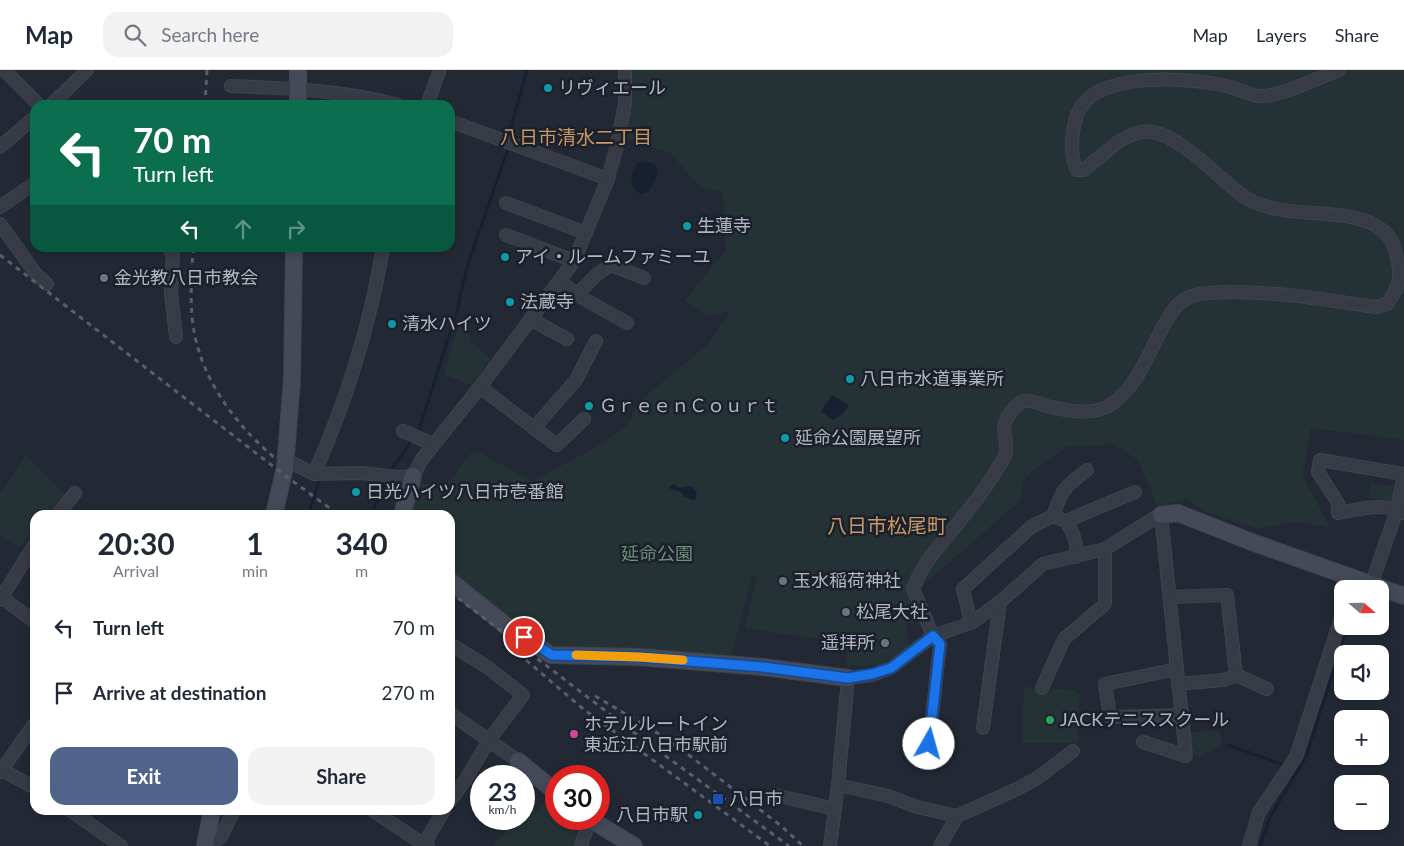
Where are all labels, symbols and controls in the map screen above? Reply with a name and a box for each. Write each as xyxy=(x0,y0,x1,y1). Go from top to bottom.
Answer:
search box xyxy=(103,12,453,57)
text: Map xyxy=(25,20,73,49)
icon: search xyxy=(121,21,149,49)
text: Search here xyxy=(161,23,259,46)
text: Map xyxy=(1192,24,1228,46)
text: Layers xyxy=(1256,24,1307,46)
text: Share xyxy=(1335,24,1379,46)
place label: リヴィエール xyxy=(558,76,666,98)
marker: リヴィエール xyxy=(542,82,554,94)
text: 70 m xyxy=(133,118,211,160)
icon: left xyxy=(50,120,115,185)
district label: 八日市清水二丁目 xyxy=(500,125,652,148)
text: Turn left xyxy=(133,160,214,187)
place label: 生蓮寺 xyxy=(697,214,751,236)
icon: left xyxy=(176,215,204,243)
icon: ahead xyxy=(229,215,257,243)
icon: right xyxy=(282,215,310,243)
marker: 生蓮寺 xyxy=(681,220,693,232)
place label: アイ・ルームファミーユ xyxy=(515,245,710,267)
marker: アイ・ルームファミーユ xyxy=(499,251,511,263)
place label: 金光教八日市教会 xyxy=(114,266,258,288)
marker: 金光教八日市教会 xyxy=(98,272,110,284)
place label: 法蔵寺 xyxy=(520,290,574,312)
marker: 法蔵寺 xyxy=(504,296,516,308)
place label: 清水ハイツ xyxy=(402,312,492,334)
marker: 清水ハイツ xyxy=(386,318,398,330)
place label: 八日市水道事業所 xyxy=(860,367,1004,389)
marker: 八日市水道事業所 xyxy=(844,373,856,385)
place label: ＧｒｅｅｎＣｏｕｒｔ xyxy=(599,394,779,416)
marker: ＧｒｅｅｎＣｏｕｒｔ xyxy=(583,400,595,412)
place label: 延命公園展望所 xyxy=(795,426,921,448)
marker: 延命公園展望所 xyxy=(779,432,791,444)
place label: 日光ハイツ八日市壱番館 xyxy=(366,480,564,502)
marker: 日光ハイツ八日市壱番館 xyxy=(350,486,362,498)
district label: 八日市松尾町 xyxy=(827,513,947,537)
text: 20:30 xyxy=(97,525,175,561)
text: 1 xyxy=(246,525,264,561)
text: 340 xyxy=(335,525,388,561)
park label: 延命公園 xyxy=(621,542,693,564)
text: Arrival xyxy=(113,561,159,580)
text: min xyxy=(242,561,268,580)
text: m xyxy=(355,561,368,580)
place label: 玉水稲荷神社 xyxy=(793,569,901,591)
marker: 玉水稲荷神社 xyxy=(777,575,789,587)
north arrow xyxy=(1334,580,1389,635)
map controls xyxy=(1334,580,1389,830)
place label: 松尾大社 xyxy=(856,600,928,622)
marker: 松尾大社 xyxy=(840,606,852,618)
icon: left xyxy=(50,614,78,642)
text: Turn left xyxy=(93,616,164,639)
text: 70 m xyxy=(392,616,435,639)
pin xyxy=(503,616,545,658)
icon: arrive xyxy=(510,623,538,651)
place label: 遥拝所 xyxy=(821,631,875,653)
marker: 遥拝所 xyxy=(879,637,891,649)
button: sound xyxy=(1334,645,1389,700)
icon: arrive xyxy=(50,679,78,707)
text: Arrive at destination xyxy=(93,681,266,704)
text: 270 m xyxy=(381,681,435,704)
place label: JACKテニススクール xyxy=(1060,708,1229,730)
button: + xyxy=(1334,710,1389,765)
place label: ホテルルートイン 東近江八日市駅前 xyxy=(584,712,728,755)
marker: JACKテニススクール xyxy=(1044,714,1056,726)
position arrow xyxy=(902,717,954,769)
marker: ホテルルートイン 東近江八日市駅前 xyxy=(568,728,580,740)
button: Exit xyxy=(50,747,238,805)
button: Share xyxy=(248,747,435,805)
speed limit sign: 30 xyxy=(545,765,610,830)
button: − xyxy=(1334,775,1389,830)
text: 23 xyxy=(488,776,517,806)
place label: 八日市 xyxy=(729,787,783,809)
marker: 八日市 xyxy=(711,792,725,806)
text: km/h xyxy=(488,802,517,817)
place label: 八日市駅 xyxy=(616,803,688,825)
marker: 八日市駅 xyxy=(692,809,704,821)

